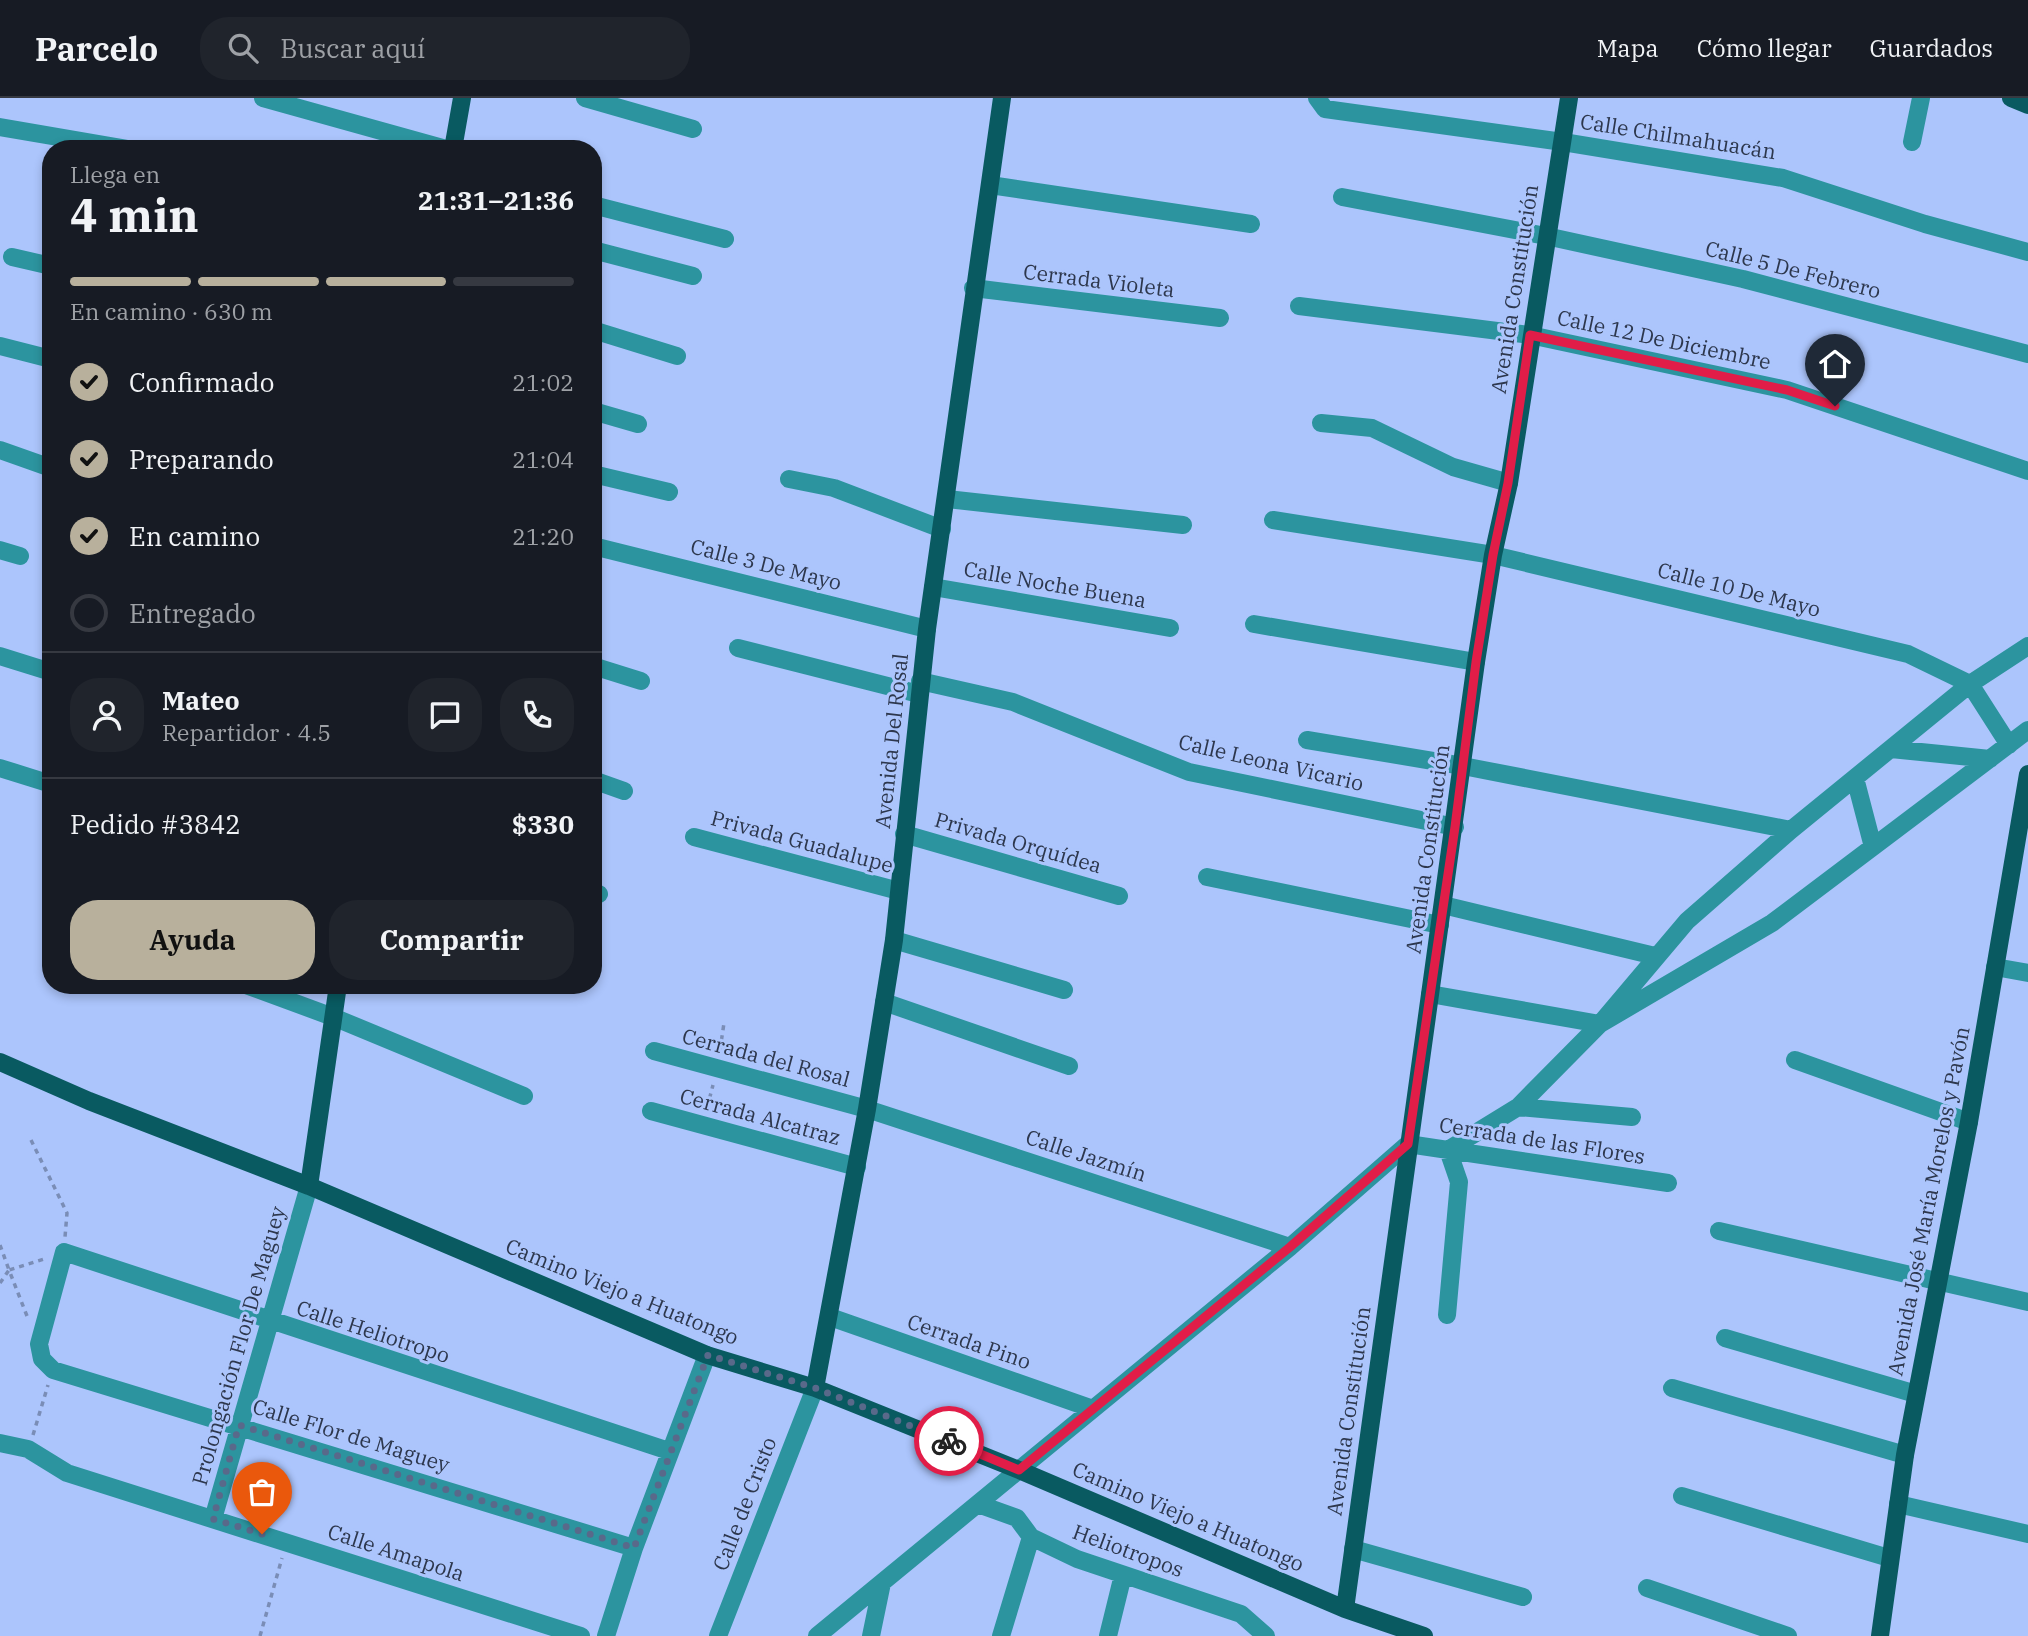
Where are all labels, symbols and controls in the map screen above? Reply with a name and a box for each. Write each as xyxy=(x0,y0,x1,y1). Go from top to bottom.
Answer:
search box xyxy=(200,17,690,80)
text: Parcelo xyxy=(35,27,158,70)
icon: search xyxy=(224,29,262,67)
text: Buscar aquí xyxy=(280,31,425,65)
text: Mapa xyxy=(1597,32,1659,64)
text: Cómo llegar xyxy=(1697,32,1832,64)
text: Guardados xyxy=(1870,32,1993,64)
street label: Calle Chilmahuacán xyxy=(1578,107,1778,165)
text: Llega en xyxy=(70,159,160,189)
street label: Avenida Constitución xyxy=(1484,182,1544,395)
text: 21:31–21:36 xyxy=(418,183,574,217)
text: 4 min xyxy=(70,185,199,245)
street label: Calle 5 De Febrero xyxy=(1703,234,1884,304)
street label: Cerrada Violeta xyxy=(1022,257,1176,303)
text: En camino · 630 m xyxy=(70,296,273,326)
street label: Calle 12 De Diciembre xyxy=(1555,303,1774,375)
pin xyxy=(1805,334,1865,406)
icon: home xyxy=(1816,345,1854,383)
icon: check xyxy=(70,363,108,401)
text: Confirmado xyxy=(129,365,274,399)
text: 21:02 xyxy=(512,367,574,397)
icon: check xyxy=(70,440,108,478)
text: Preparando xyxy=(129,442,274,476)
text: 21:04 xyxy=(512,444,574,474)
icon: check xyxy=(70,517,108,555)
text: En camino xyxy=(129,519,260,553)
text: 21:20 xyxy=(512,521,574,551)
street label: Calle 3 De Mayo xyxy=(688,532,845,596)
street label: Calle Noche Buena xyxy=(962,554,1149,614)
street label: Calle 10 De Mayo xyxy=(1655,555,1824,623)
text: Entregado xyxy=(129,596,256,630)
street label: Avenida Del Rosal xyxy=(868,652,914,830)
button: person xyxy=(70,678,144,752)
button: chat xyxy=(408,678,482,752)
button: phone xyxy=(500,678,574,752)
text: Mateo xyxy=(162,683,240,717)
text: Repartidor · 4.5 xyxy=(162,717,331,747)
street label: Calle Leona Vicario xyxy=(1176,727,1366,797)
street label: Avenida Constitución xyxy=(1398,742,1456,955)
street label: Privada Guadalupe xyxy=(708,803,897,879)
street label: Privada Orquídea xyxy=(931,805,1105,879)
text: Pedido #3842 xyxy=(70,807,241,841)
text: $330 xyxy=(512,807,574,841)
button: Ayuda xyxy=(70,900,315,980)
button: Compartir xyxy=(329,900,574,980)
street label: Cerrada del Rosal xyxy=(679,1021,853,1093)
street label: Avenida José María Morelos y Pavón xyxy=(1880,1024,1976,1378)
street label: Cerrada Alcatraz xyxy=(677,1081,844,1151)
street label: Cerrada de las Flores xyxy=(1437,1110,1647,1170)
street label: Calle Jazmín xyxy=(1022,1122,1150,1188)
street label: Prolongación Flor De Maguey xyxy=(185,1202,292,1488)
street label: Camino Viejo a Huatongo xyxy=(502,1231,743,1351)
street label: Calle Heliotropo xyxy=(293,1293,454,1369)
street label: Avenida Constitución xyxy=(1319,1304,1377,1517)
street label: Cerrada Pino xyxy=(904,1307,1035,1375)
street label: Calle Flor de Maguey xyxy=(249,1392,454,1479)
courier xyxy=(914,1406,984,1476)
icon: bike xyxy=(930,1422,968,1460)
street label: Calle de Cristo xyxy=(706,1433,782,1575)
street label: Camino Viejo a Huatongo xyxy=(1068,1455,1308,1578)
pin xyxy=(232,1462,292,1534)
icon: bag xyxy=(243,1473,281,1511)
street label: Calle Amapola xyxy=(324,1517,468,1587)
street label: Heliotropos xyxy=(1069,1517,1188,1583)

